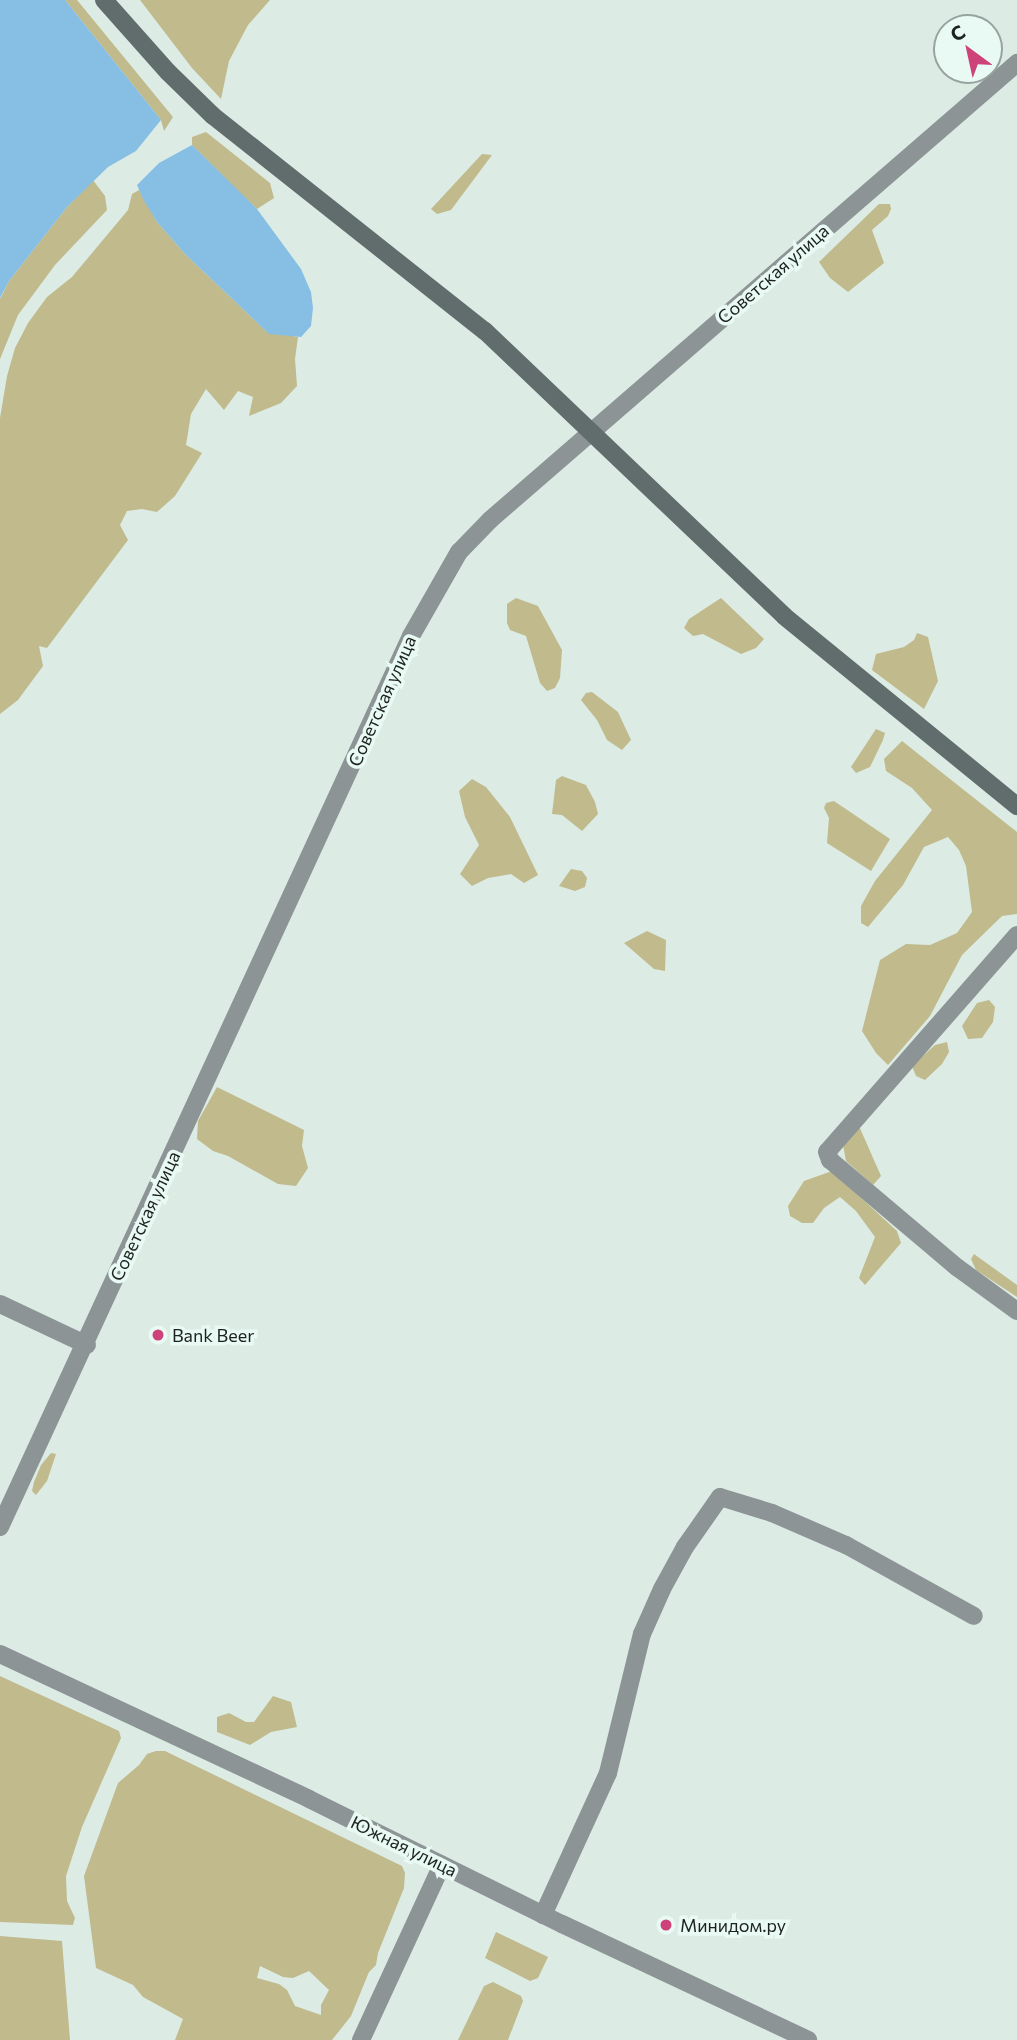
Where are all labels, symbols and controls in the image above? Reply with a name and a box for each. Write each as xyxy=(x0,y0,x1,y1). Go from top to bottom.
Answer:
north arrow xyxy=(933,14,1003,84)
text: С xyxy=(946,19,969,46)
street label: Советская улица xyxy=(713,220,833,328)
street label: Советская улица xyxy=(344,632,420,770)
street label: Советская улица xyxy=(106,1148,184,1284)
place label: Bank Beer xyxy=(172,1324,254,1346)
marker: Bank Beer xyxy=(150,1327,166,1343)
street label: Южная улица xyxy=(347,1811,461,1881)
place label: Минидом.ру xyxy=(680,1914,786,1936)
marker: Минидом.ру xyxy=(658,1917,674,1933)

